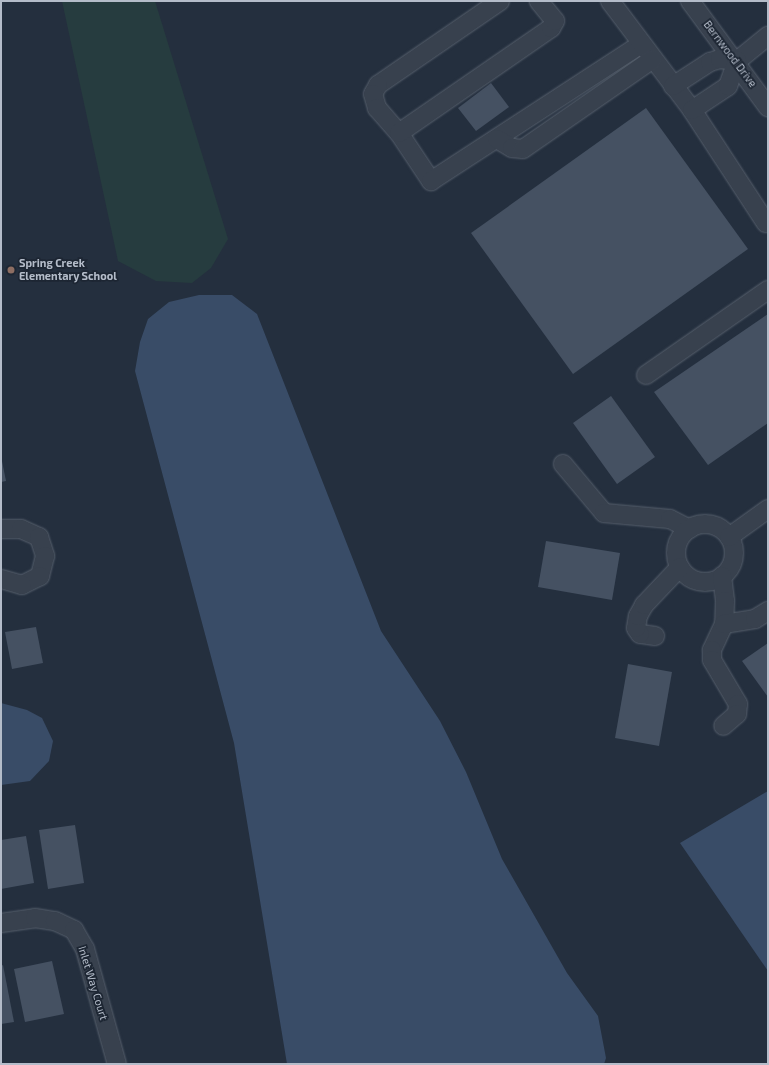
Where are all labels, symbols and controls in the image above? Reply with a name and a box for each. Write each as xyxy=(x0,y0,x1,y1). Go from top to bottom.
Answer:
street label: Bernwood Drive xyxy=(701,18,759,90)
place label: Spring Creek Elementary School xyxy=(19,257,117,283)
marker: Spring Creek Elementary School xyxy=(6,265,16,275)
street label: Inlet Way Court xyxy=(75,944,111,1022)

